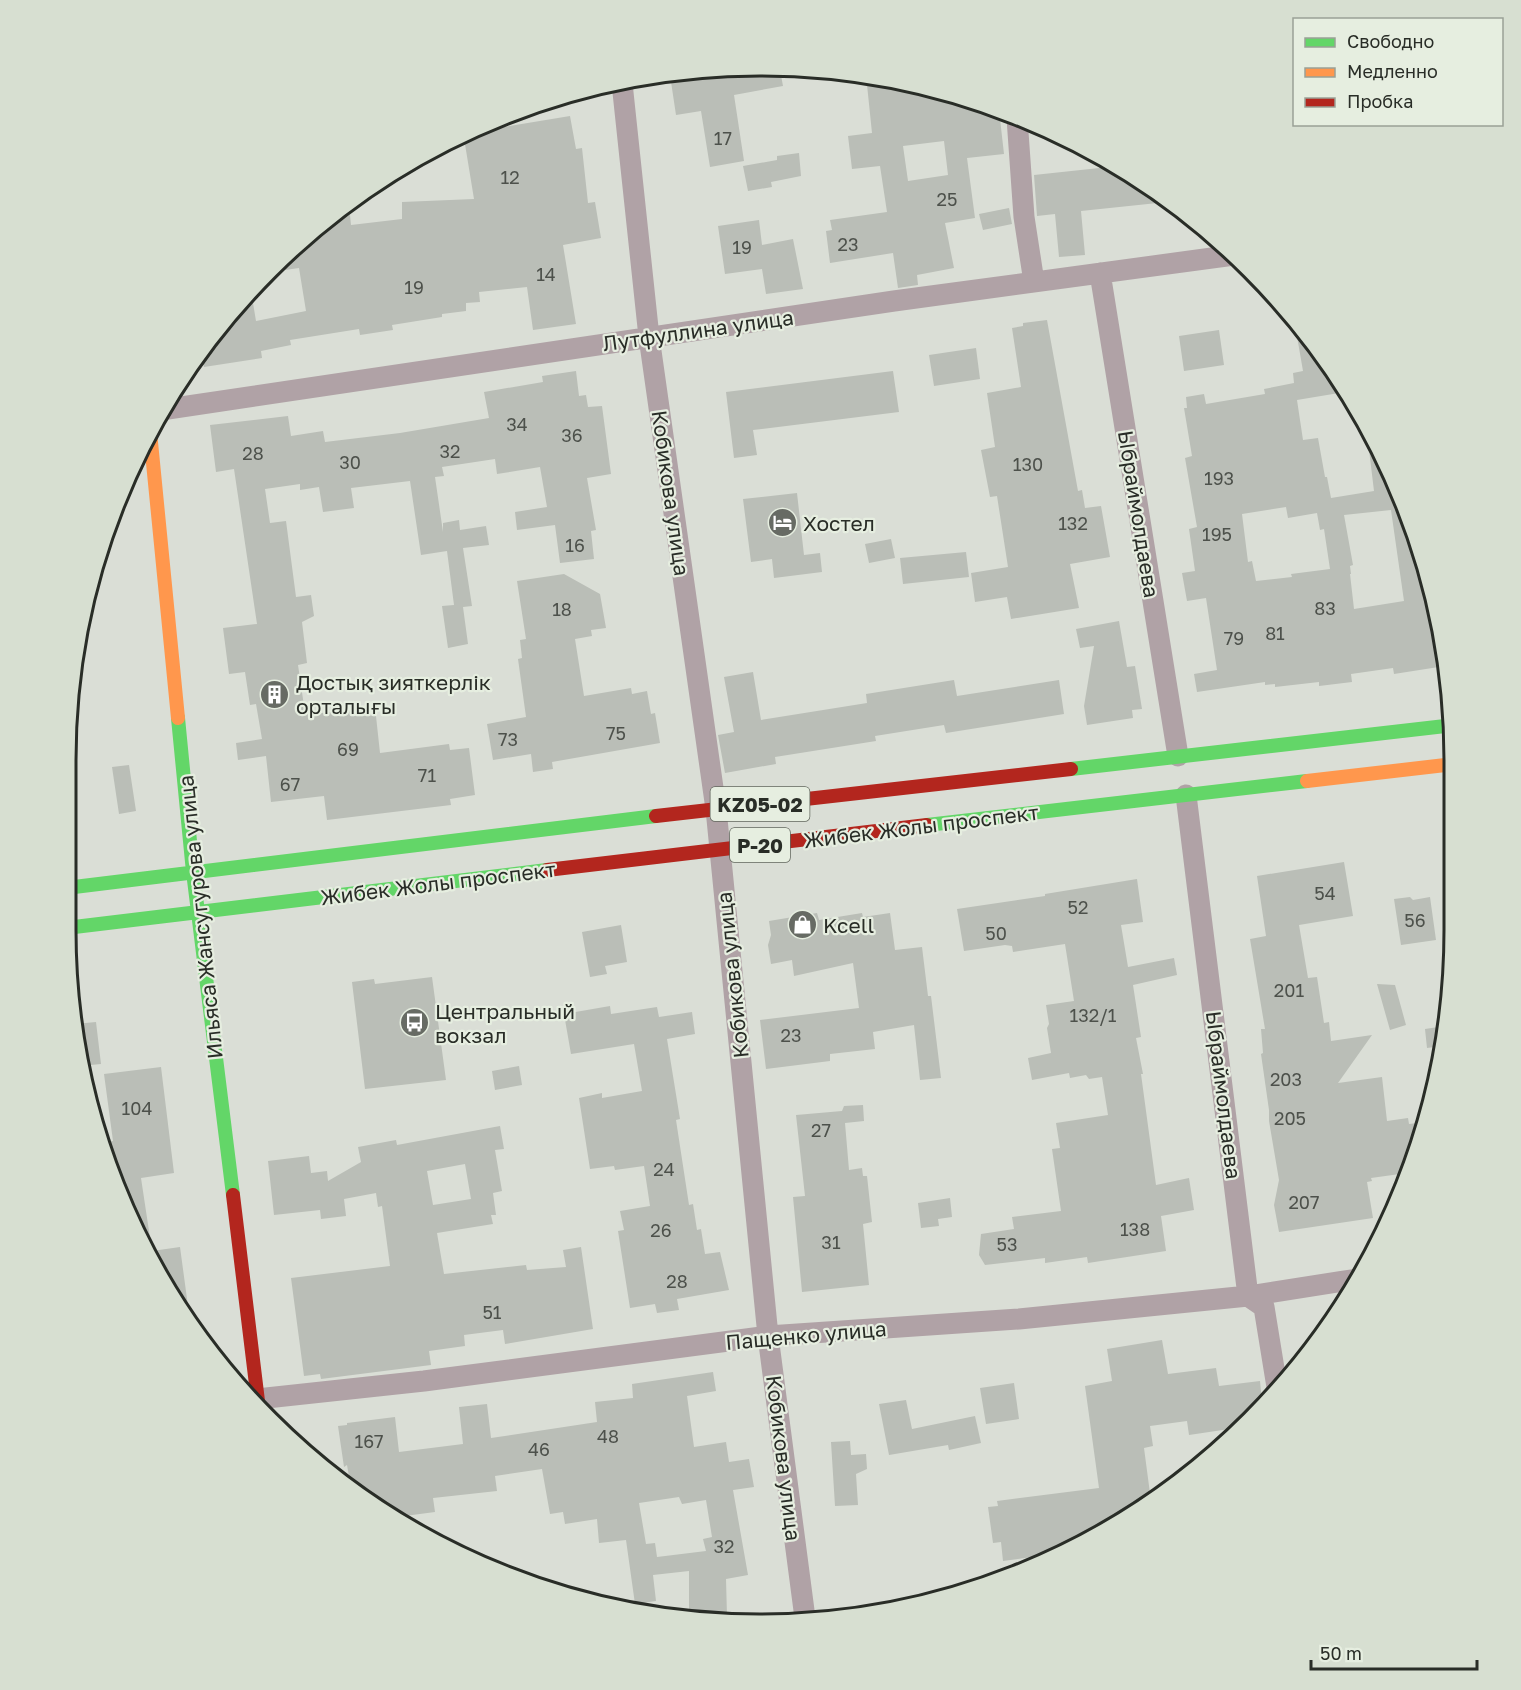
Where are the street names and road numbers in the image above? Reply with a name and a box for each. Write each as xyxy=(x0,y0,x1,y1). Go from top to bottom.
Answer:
street label: Лутфуллина улица xyxy=(601,304,795,356)
street label: Кобикова улица xyxy=(647,409,695,577)
street label: Ыбраймолдаева xyxy=(1113,428,1165,600)
street label: Ильяса Жансугурова улица xyxy=(172,774,228,1060)
road number: KZ05-02 xyxy=(710,787,810,821)
street label: Жибек Жолы проспект xyxy=(802,799,1040,853)
road number: Р-20 xyxy=(730,828,790,862)
street label: Жибек Жолы проспект xyxy=(319,856,557,910)
street label: Кобикова улица xyxy=(710,891,754,1059)
street label: Ыбраймолдаева xyxy=(1201,1009,1247,1181)
street label: Пащенко улица xyxy=(725,1315,887,1355)
street label: Кобикова улица xyxy=(761,1374,807,1542)

